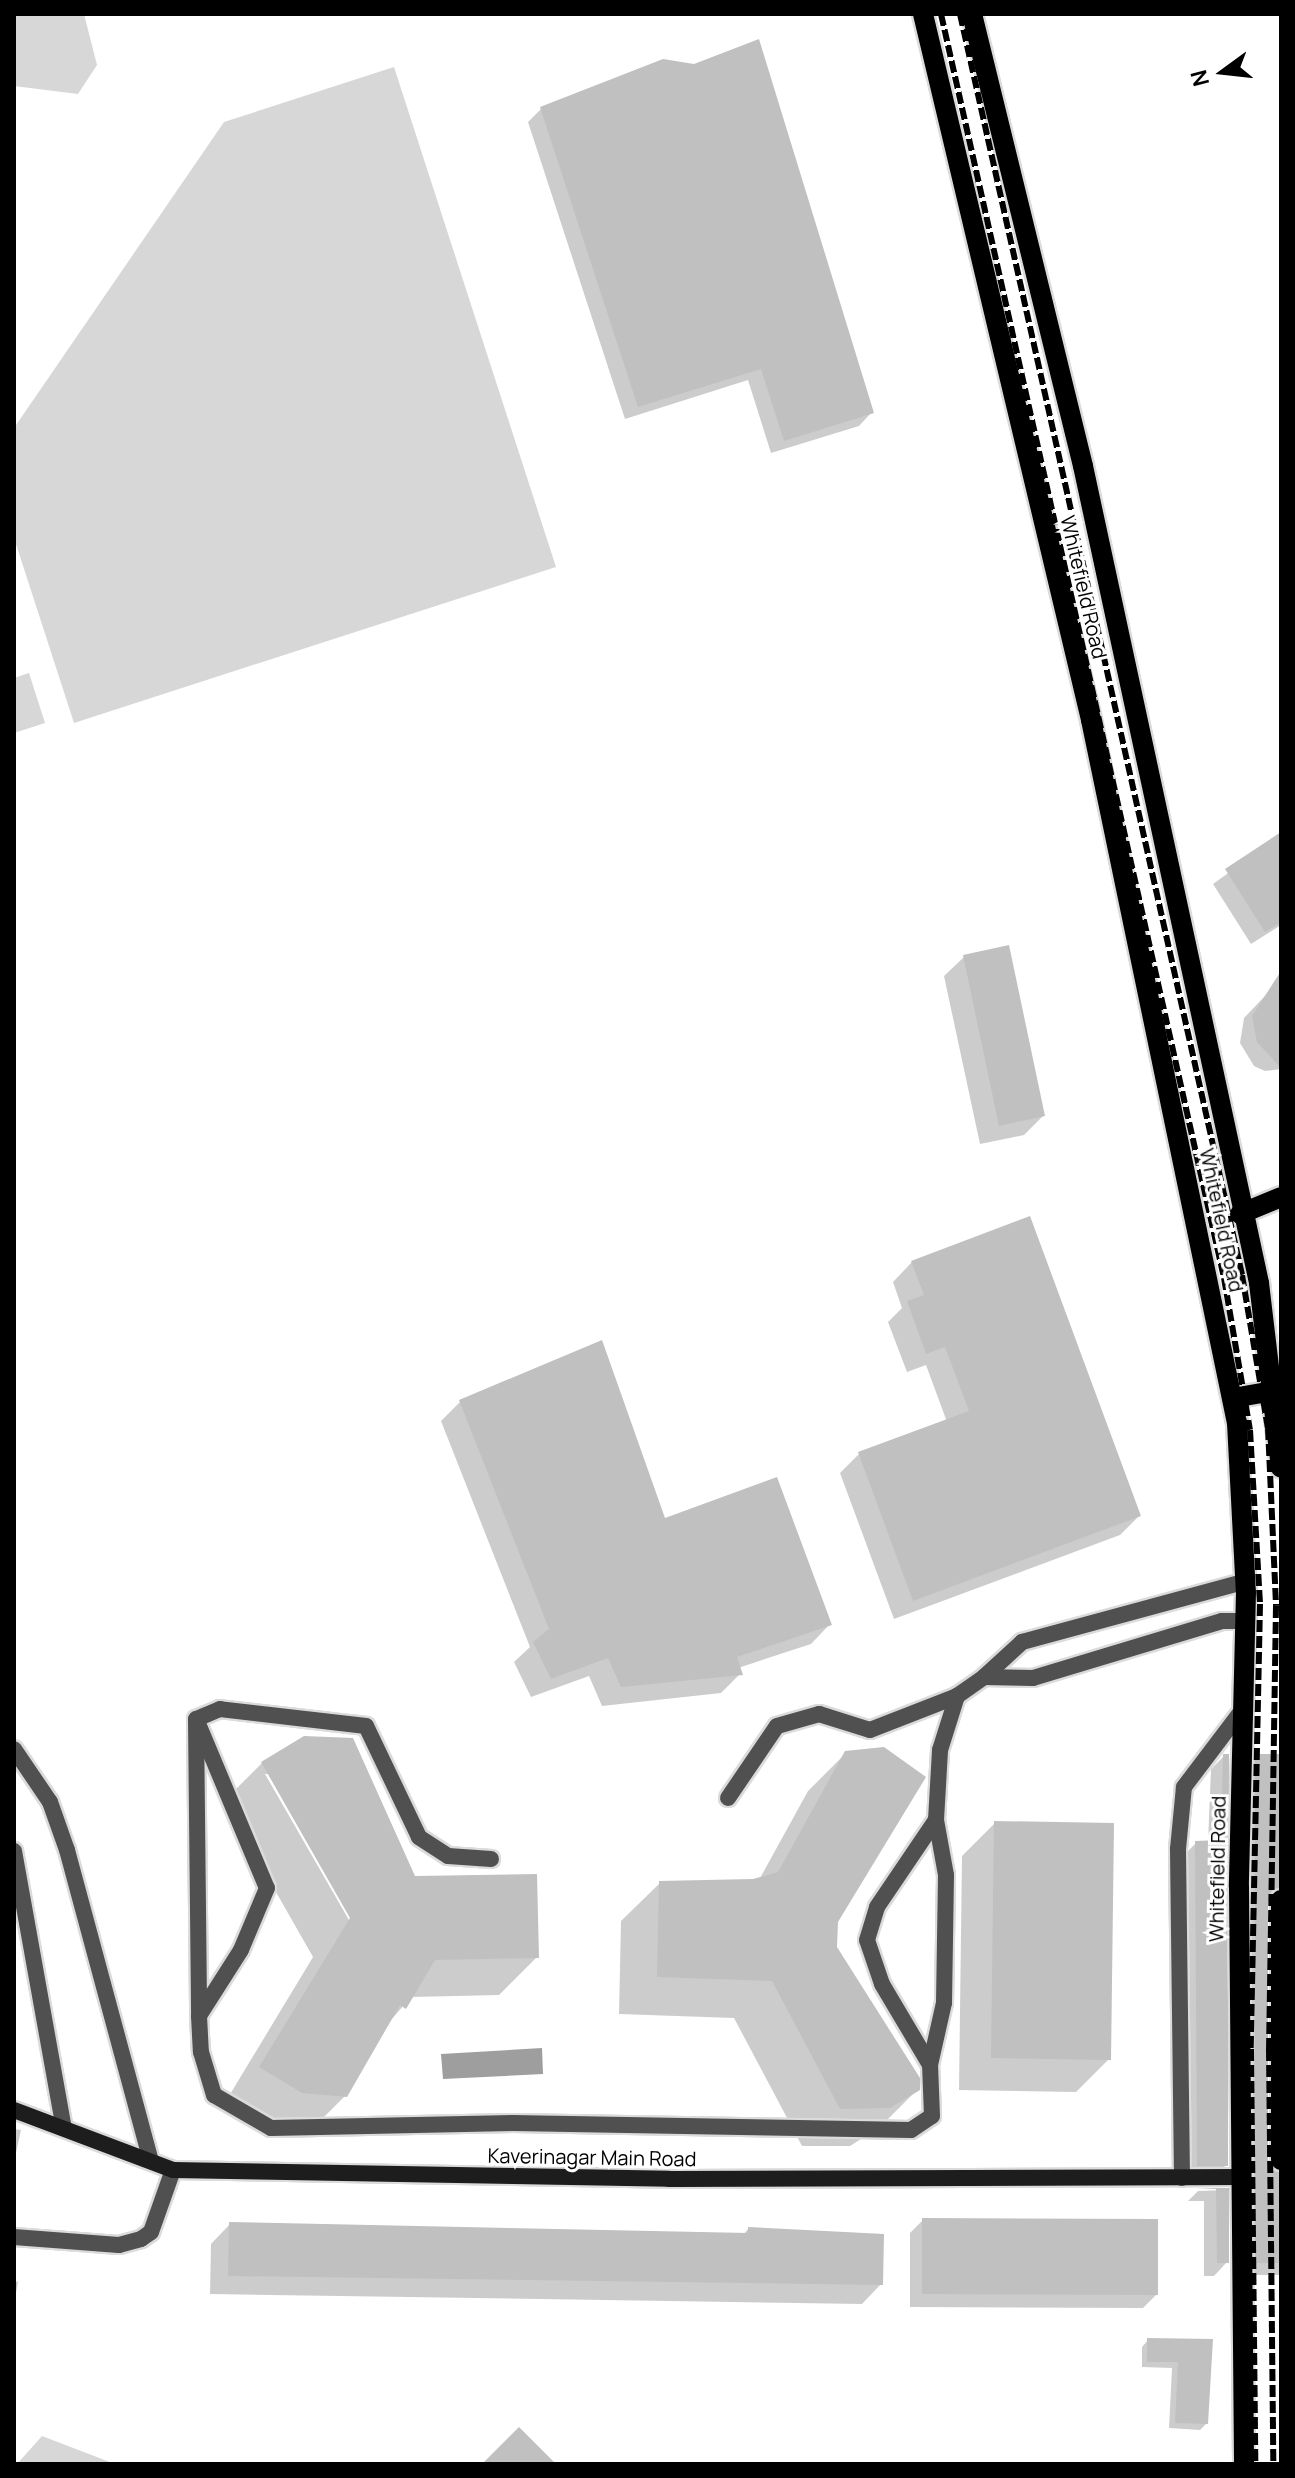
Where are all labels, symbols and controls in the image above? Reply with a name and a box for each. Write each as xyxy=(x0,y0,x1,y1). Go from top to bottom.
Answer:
north arrow xyxy=(1183,32,1263,112)
text: N xyxy=(1183,67,1216,90)
street label: Whitefield Road xyxy=(1056,513,1112,661)
street label: Whitefield Road xyxy=(1195,1146,1249,1294)
street label: Whitefield Road xyxy=(1204,1796,1230,1942)
street label: Kaverinagar Main Road xyxy=(487,2143,697,2171)

